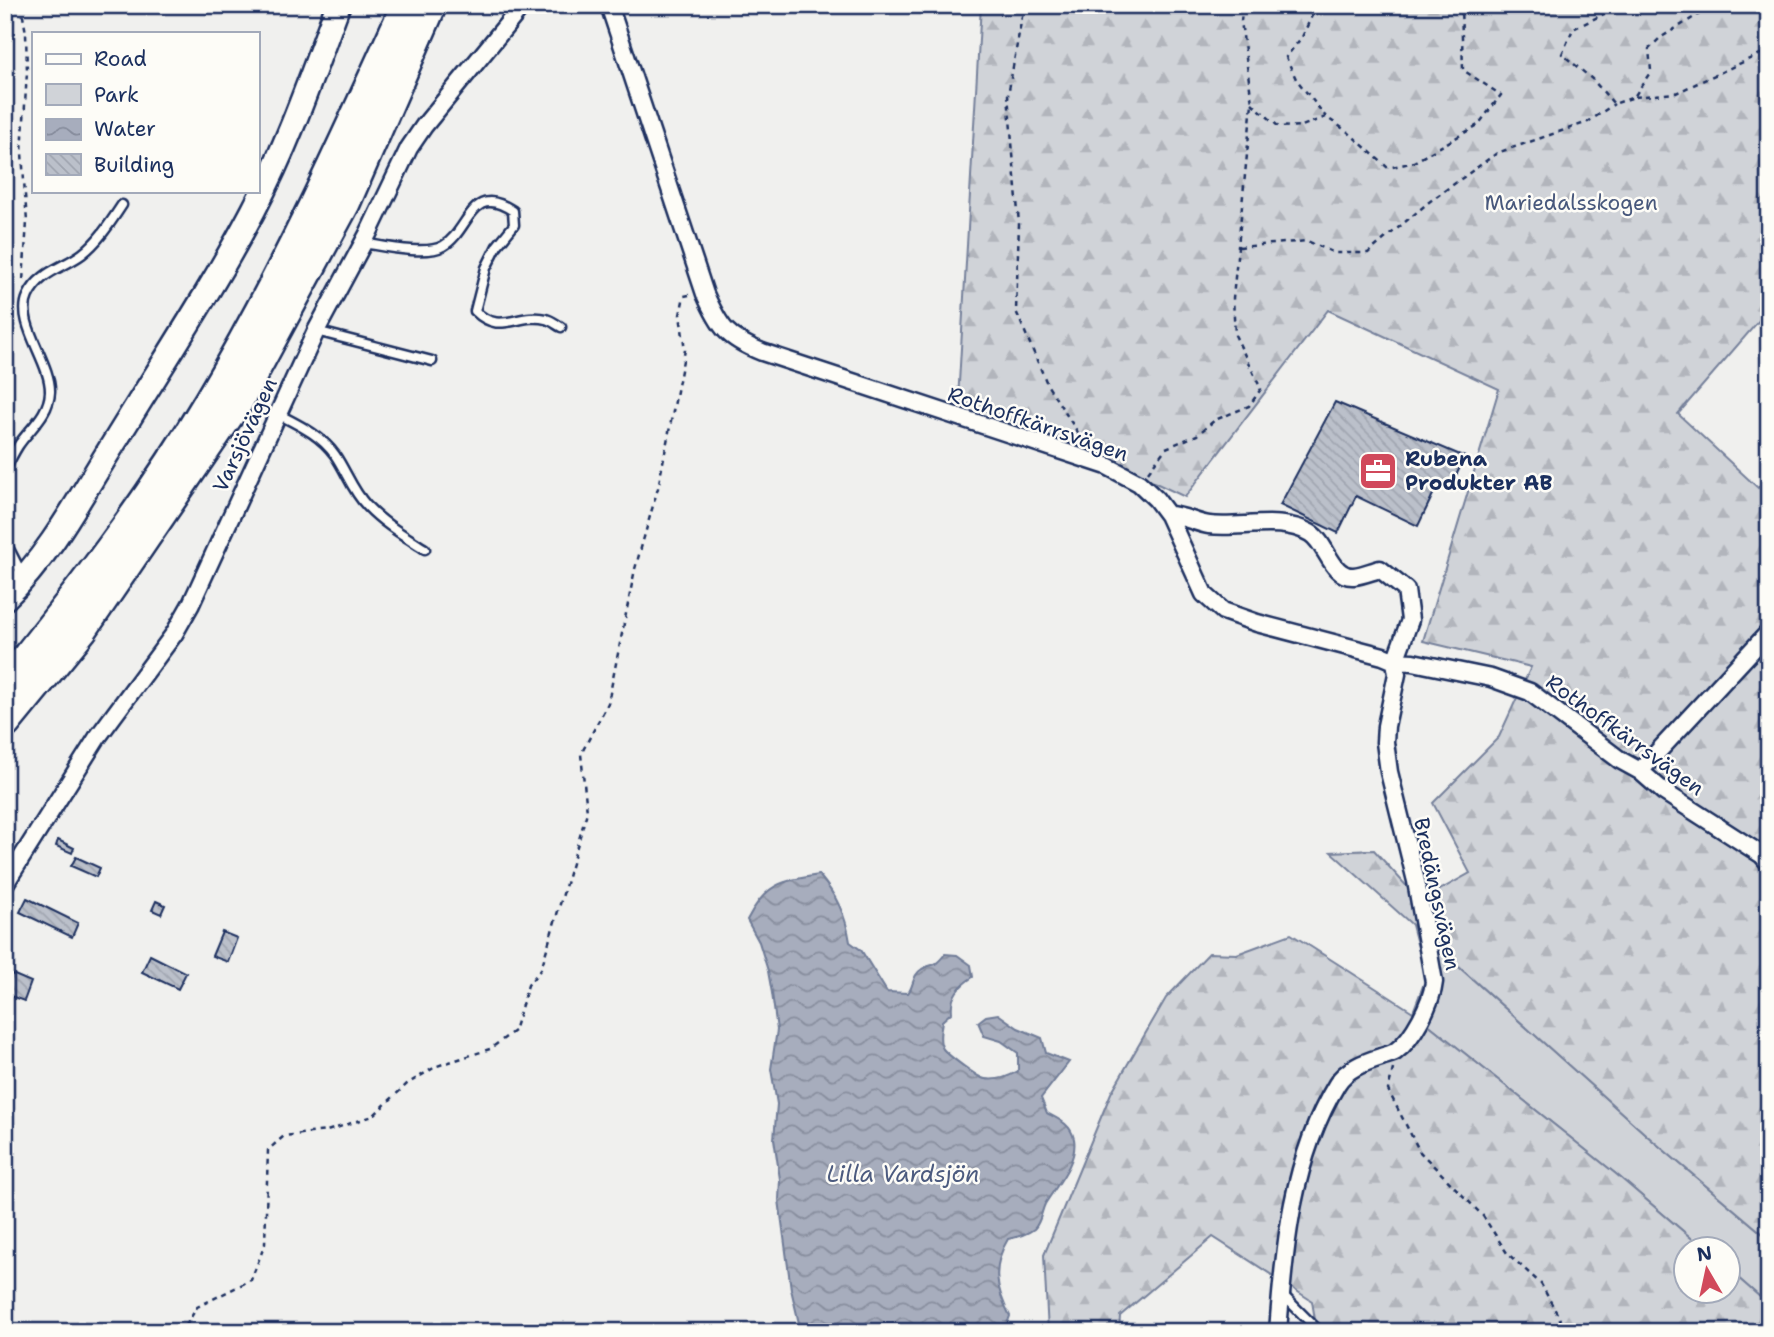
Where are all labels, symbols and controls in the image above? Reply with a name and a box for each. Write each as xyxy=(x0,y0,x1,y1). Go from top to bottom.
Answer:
legend xyxy=(32,32,259,192)
text: Road xyxy=(94,45,147,73)
text: Park xyxy=(94,81,139,109)
text: Water xyxy=(94,115,156,143)
text: Building xyxy=(94,151,174,179)
park label: Mariedalsskogen xyxy=(1484,189,1658,217)
street label: Varsjövägen xyxy=(206,373,284,497)
street label: Rothoffkärrsvägen xyxy=(944,380,1132,468)
place label: Rubena Produkter AB xyxy=(1405,445,1552,497)
office icon: Rubena Produkter AB xyxy=(1357,450,1399,492)
street label: Rothoffkärrsvägen xyxy=(1540,668,1710,802)
street label: Bredängsvägen xyxy=(1407,815,1467,973)
water label: Lilla Vardsjön xyxy=(827,1159,979,1189)
north arrow xyxy=(1672,1236,1742,1306)
text: N xyxy=(1695,1240,1714,1267)

